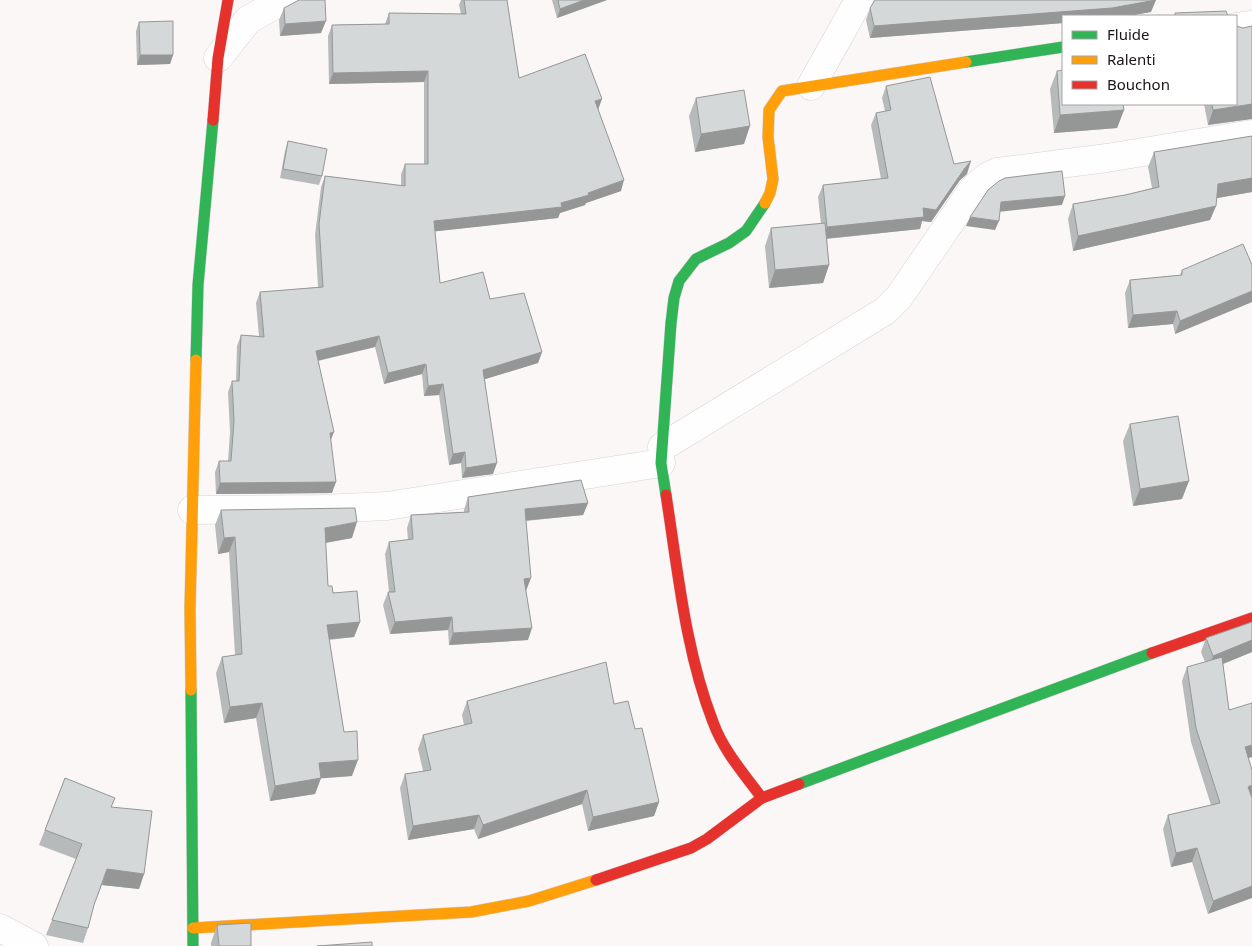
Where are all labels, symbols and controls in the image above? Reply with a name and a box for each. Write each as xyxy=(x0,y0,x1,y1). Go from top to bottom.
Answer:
legend xyxy=(1062,15,1237,105)
text: Fluide xyxy=(1107,24,1149,44)
text: Ralenti xyxy=(1107,49,1156,69)
text: Bouchon xyxy=(1107,74,1170,94)

